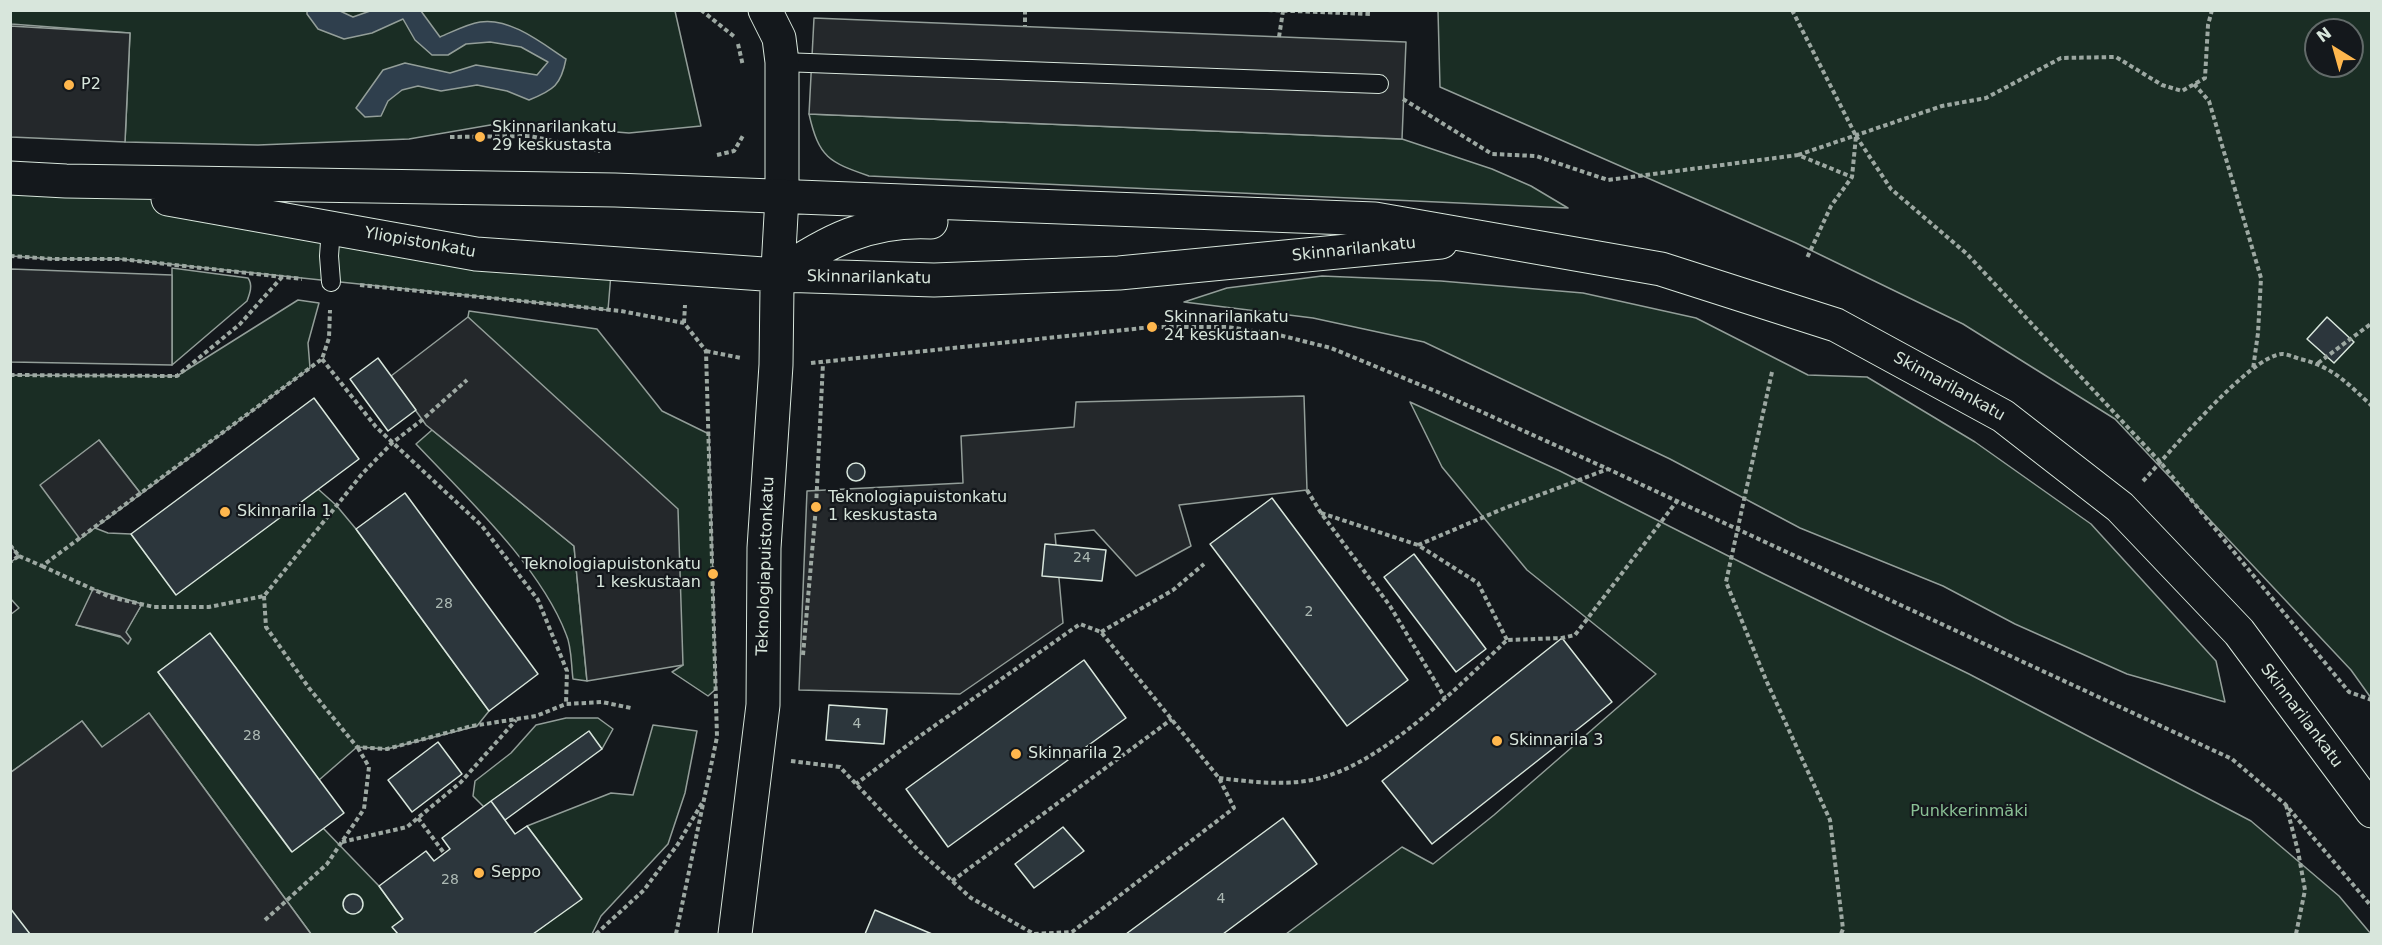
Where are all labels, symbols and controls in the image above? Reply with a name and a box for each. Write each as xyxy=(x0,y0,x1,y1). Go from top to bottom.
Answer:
north arrow xyxy=(2304,18,2364,78)
text: N xyxy=(2313,23,2335,46)
place label: P2 xyxy=(81,75,101,95)
marker: P2 xyxy=(62,78,76,92)
place label: Skinnarilankatu 29 keskustasta xyxy=(492,118,617,156)
marker: Skinnarilankatu 29 keskustasta xyxy=(473,130,487,144)
street label: Yliopistonkatu xyxy=(363,224,477,262)
street label: Skinnarilankatu xyxy=(1291,234,1417,266)
street label: Skinnarilankatu xyxy=(807,267,931,289)
place label: Skinnarilankatu 24 keskustaan xyxy=(1164,308,1289,346)
marker: Skinnarilankatu 24 keskustaan xyxy=(1145,320,1159,334)
street label: Skinnarilankatu xyxy=(1890,348,2008,426)
street label: Teknologiapuistonkatu xyxy=(753,476,779,656)
place label: Teknologiapuistonkatu 1 keskustasta xyxy=(828,488,1007,526)
marker: Teknologiapuistonkatu 1 keskustasta xyxy=(809,500,823,514)
place label: Skinnarila 1 xyxy=(237,502,331,522)
marker: Skinnarila 1 xyxy=(218,505,232,519)
house number: 24 xyxy=(1073,550,1091,566)
place label: Teknologiapuistonkatu 1 keskustaan xyxy=(522,555,701,593)
marker: Teknologiapuistonkatu 1 keskustaan xyxy=(706,567,720,581)
house number: 28 xyxy=(435,596,453,612)
house number: 2 xyxy=(1305,604,1313,620)
street label: Skinnarilankatu xyxy=(2256,660,2346,772)
house number: 4 xyxy=(853,716,861,732)
house number: 28 xyxy=(243,728,261,744)
place label: Skinnarila 3 xyxy=(1509,731,1603,751)
marker: Skinnarila 3 xyxy=(1490,734,1504,748)
place label: Skinnarila 2 xyxy=(1028,744,1122,764)
marker: Skinnarila 2 xyxy=(1009,747,1023,761)
park label: Punkkerinmäki xyxy=(1910,802,2028,822)
place label: Seppo xyxy=(491,863,541,883)
marker: Seppo xyxy=(472,866,486,880)
house number: 28 xyxy=(441,872,459,888)
house number: 4 xyxy=(1217,891,1225,907)

